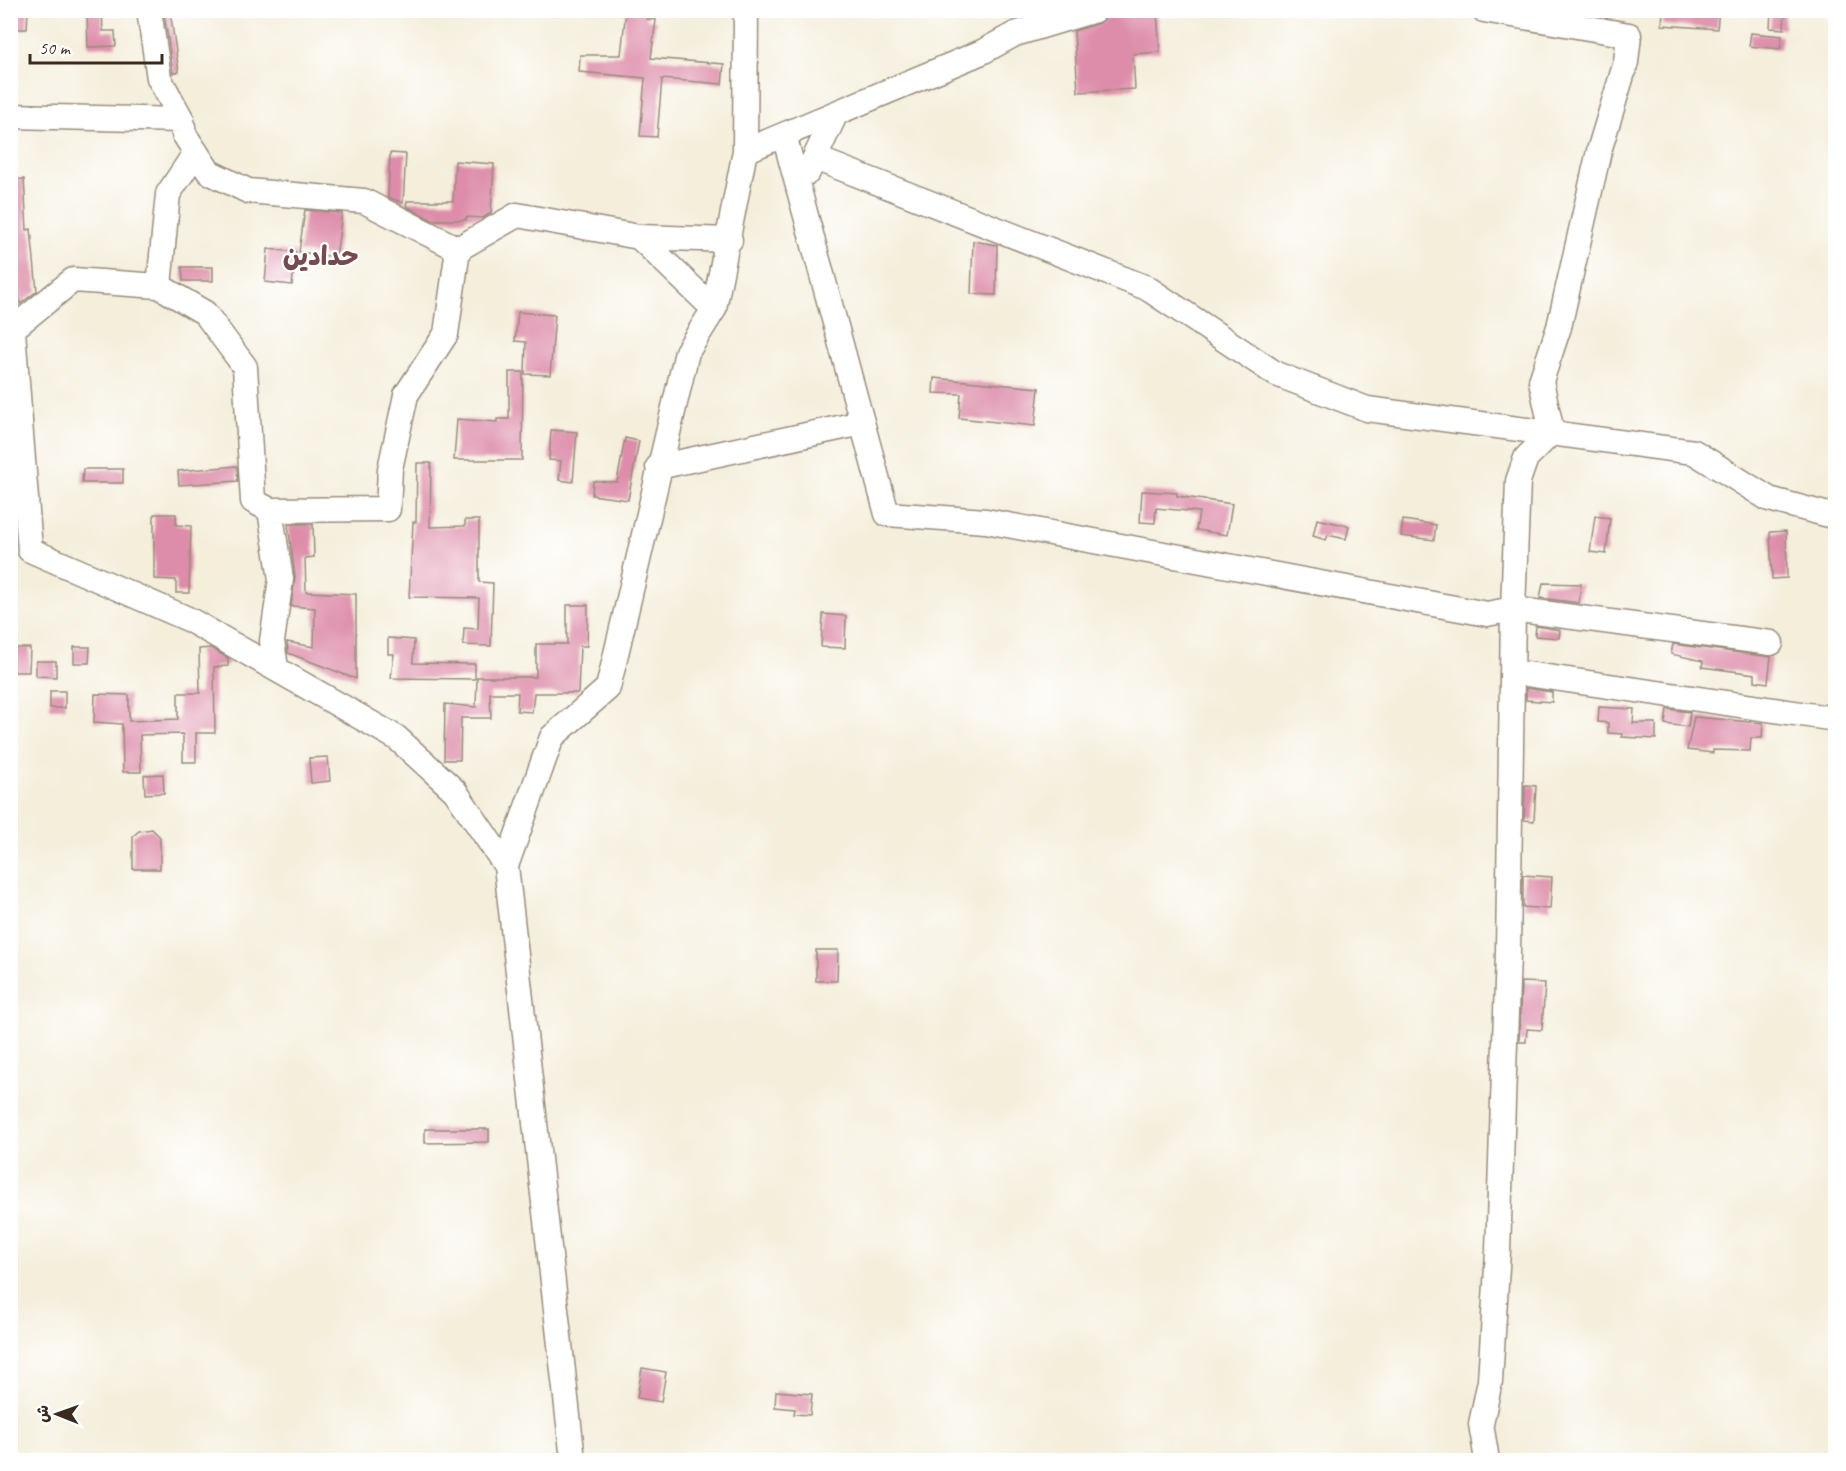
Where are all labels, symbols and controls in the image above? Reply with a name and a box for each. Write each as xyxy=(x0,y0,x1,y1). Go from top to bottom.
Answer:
scale bar xyxy=(30,27,162,65)
text: 50 m xyxy=(39,37,72,59)
district label: حدادين xyxy=(283,239,358,273)
north arrow xyxy=(27,1384,87,1444)
text: ش xyxy=(33,1405,53,1423)

